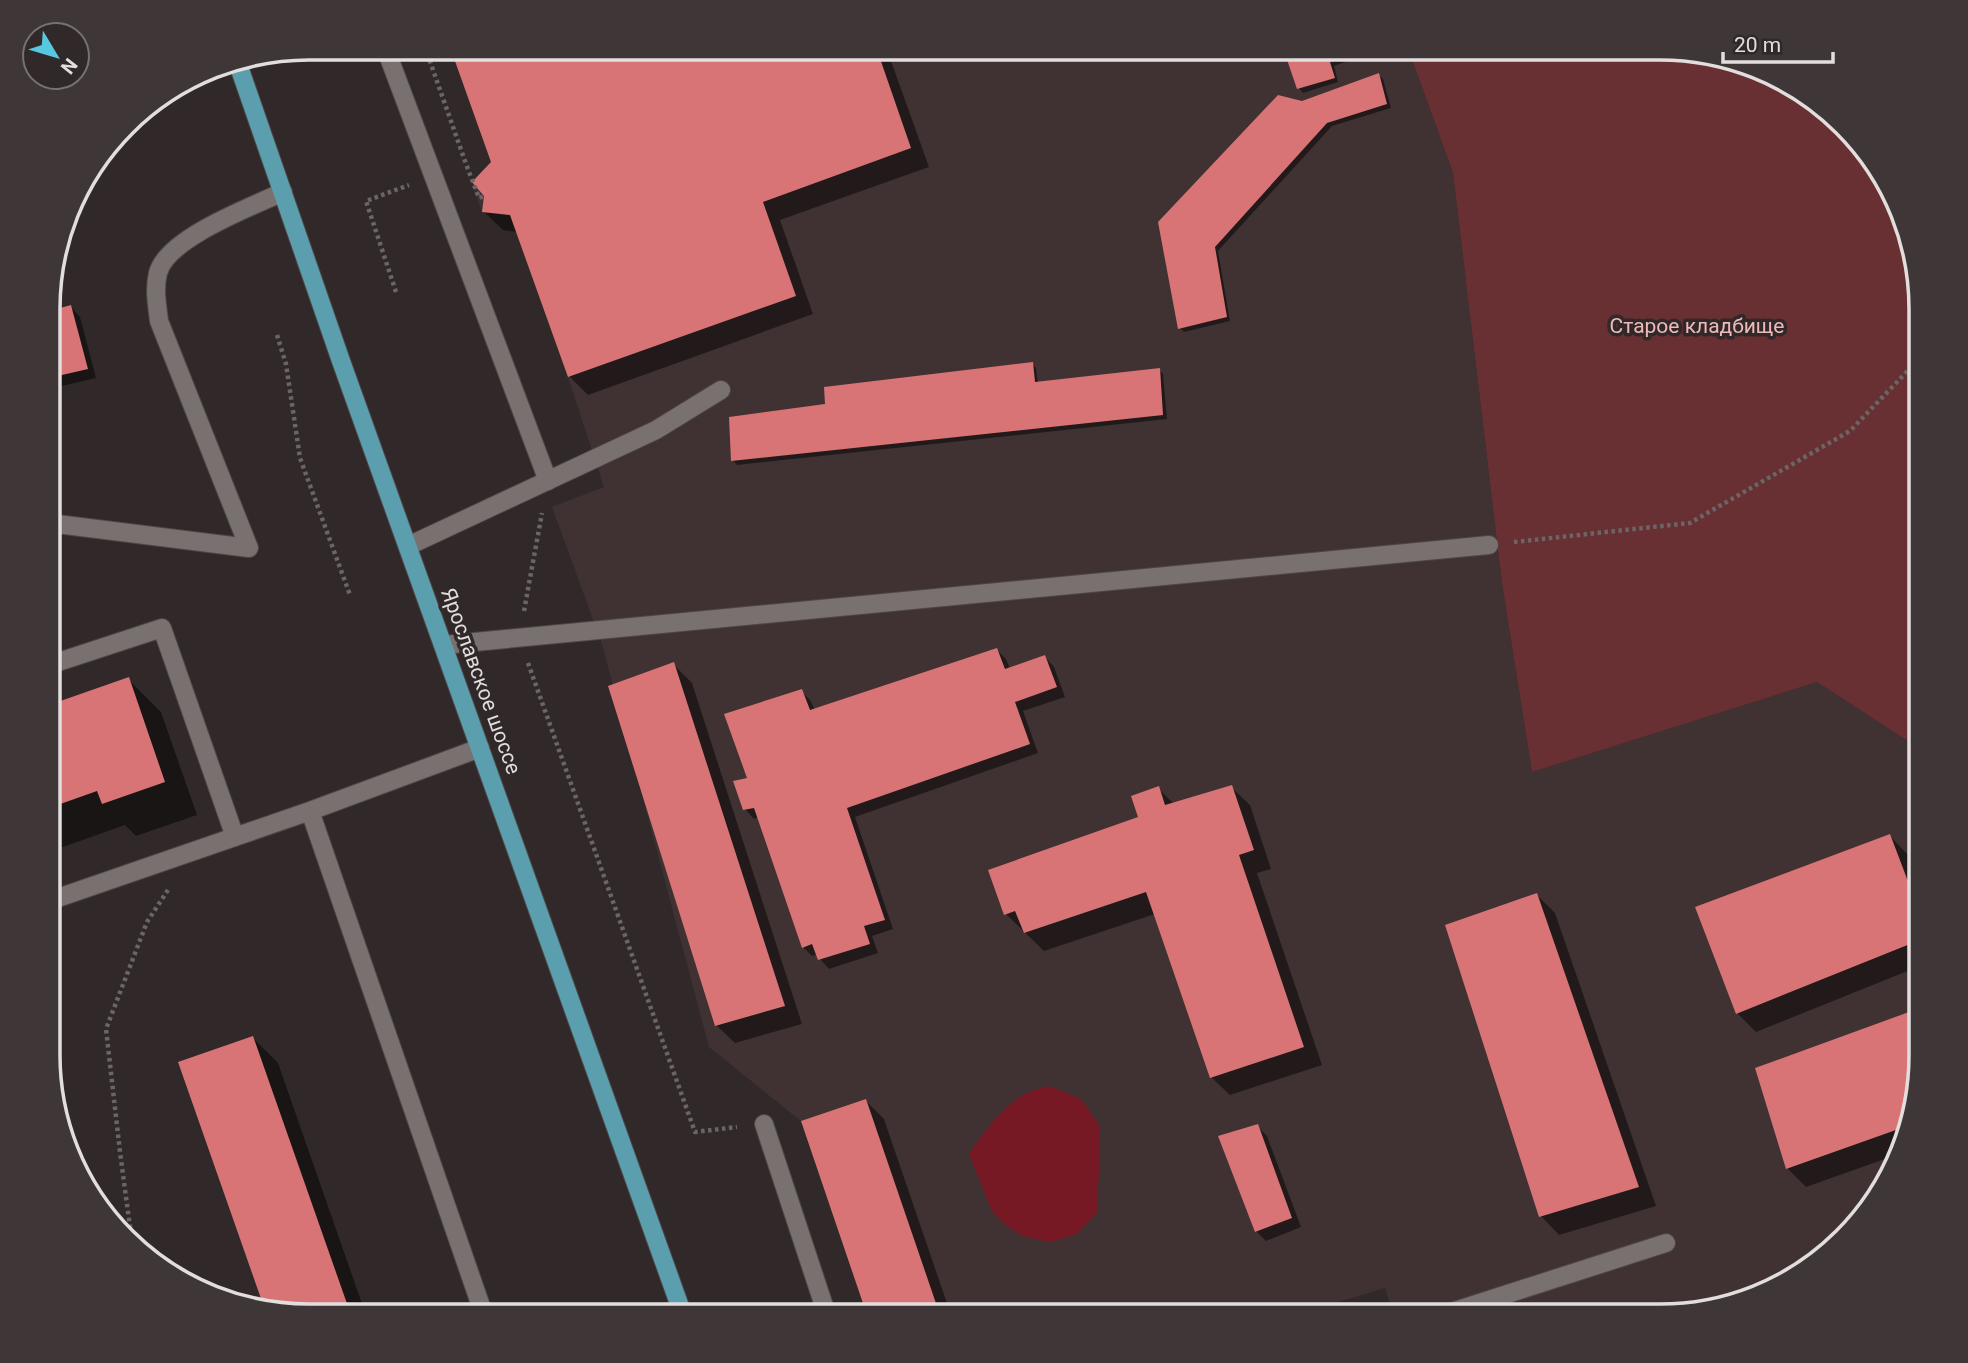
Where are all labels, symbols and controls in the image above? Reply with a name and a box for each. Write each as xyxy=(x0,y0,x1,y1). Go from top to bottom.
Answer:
north arrow xyxy=(21,21,91,91)
scale bar xyxy=(1723,21,1833,65)
text: 20 m xyxy=(1734,33,1781,57)
text: N xyxy=(56,54,82,79)
park label: Старое кладбище xyxy=(1610,314,1784,338)
street label: Ярославское шоссе xyxy=(436,585,526,777)

